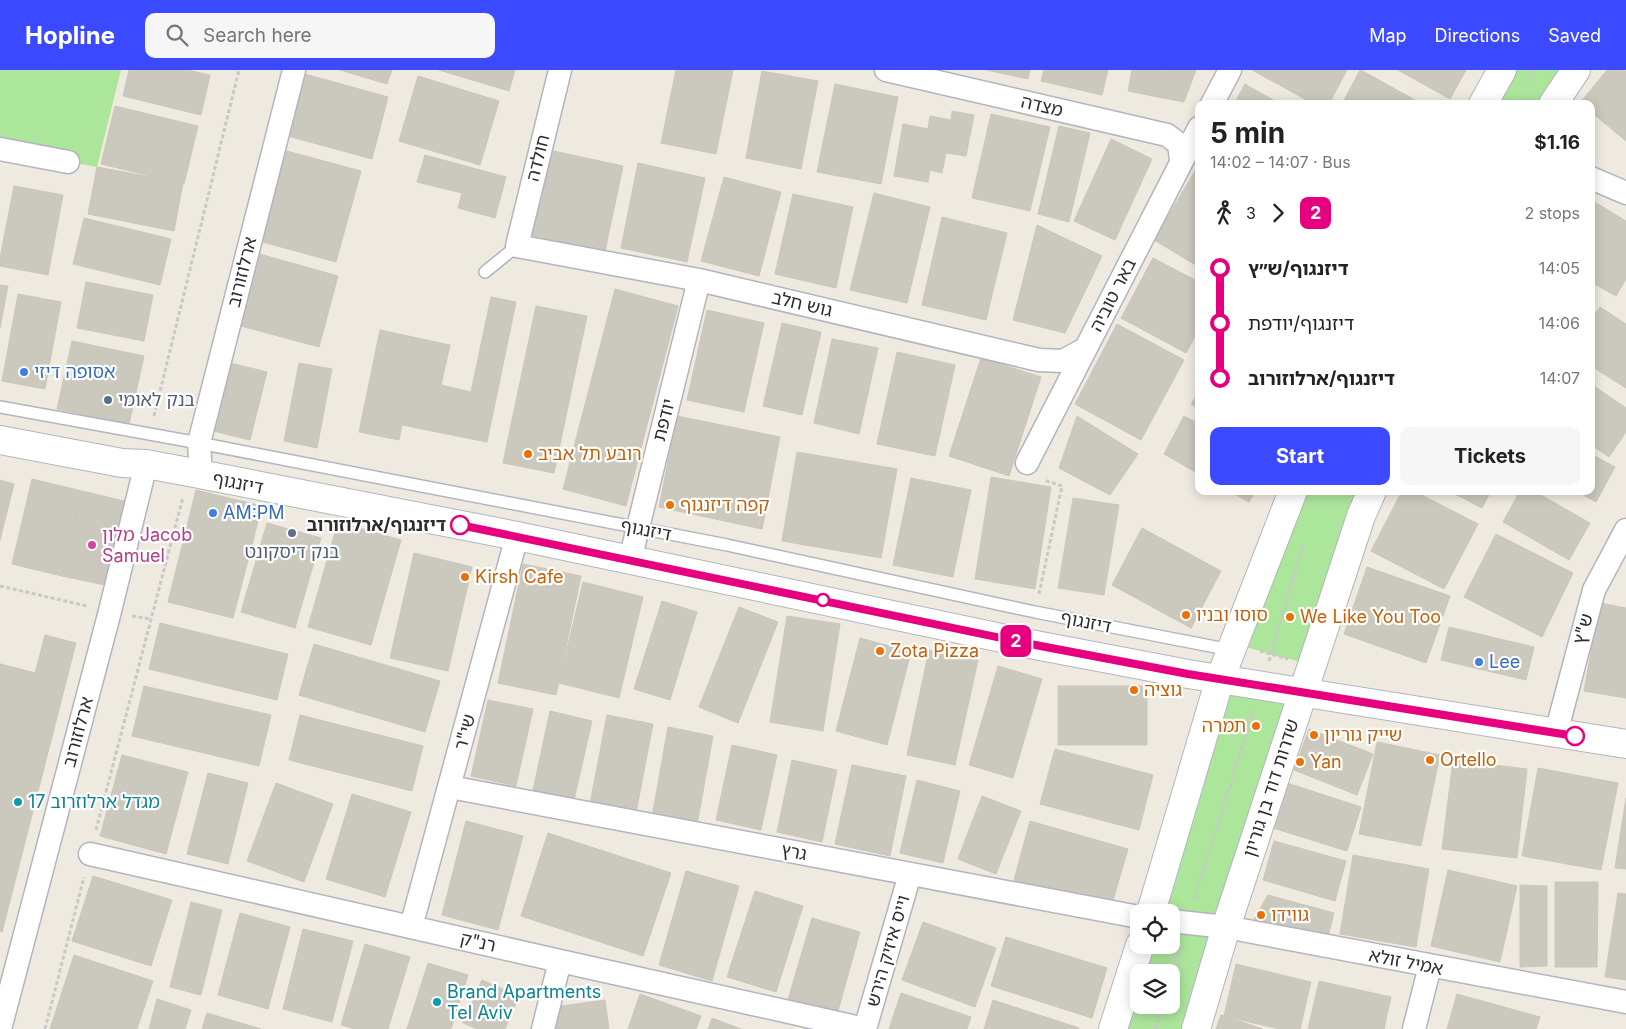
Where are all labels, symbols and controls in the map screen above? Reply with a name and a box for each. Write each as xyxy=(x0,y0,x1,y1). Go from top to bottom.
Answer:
search box xyxy=(145,13,495,58)
text: Hopline xyxy=(25,21,115,50)
icon: search xyxy=(163,21,191,49)
text: Search here xyxy=(203,24,312,47)
text: Map xyxy=(1369,25,1407,46)
text: Directions xyxy=(1435,25,1520,46)
text: Saved xyxy=(1548,25,1601,46)
street label: מצדה xyxy=(1019,91,1065,121)
text: 5 min xyxy=(1210,116,1285,150)
text: $1.16 xyxy=(1534,131,1580,154)
street label: חולדה xyxy=(522,132,553,183)
text: 14:02 – 14:07 · Bus xyxy=(1210,152,1351,172)
icon: walk xyxy=(1210,199,1238,227)
icon: forward xyxy=(1264,199,1292,227)
text: 2 xyxy=(1310,202,1321,223)
text: 3 xyxy=(1246,203,1256,223)
text: 2 stops xyxy=(1524,203,1580,223)
street label: ארלוזורוב xyxy=(223,235,260,309)
street label: באר טוביה xyxy=(1085,255,1140,335)
text: דיזנגוף/ש״ץ xyxy=(1248,257,1348,280)
text: 14:05 xyxy=(1539,258,1580,278)
street label: גוש חלב xyxy=(770,286,835,321)
text: דיזנגוף/יודפת xyxy=(1248,312,1354,335)
text: 14:06 xyxy=(1539,313,1580,333)
place label: אסופה דיזי xyxy=(34,361,116,382)
marker: אסופה דיזי xyxy=(18,366,30,378)
text: דיזנגוף/ארלוזורוב xyxy=(1248,367,1395,390)
text: 14:07 xyxy=(1540,368,1580,388)
place label: בנק לאומי xyxy=(118,389,195,410)
marker: בנק לאומי xyxy=(102,394,114,406)
street label: יודפת xyxy=(648,396,679,443)
button: Start xyxy=(1210,427,1390,485)
button: Tickets xyxy=(1400,427,1580,485)
place label: רובע תל אביב xyxy=(538,443,642,464)
marker: רובע תל אביב xyxy=(522,448,534,460)
street label: דיזנגוף xyxy=(211,467,265,498)
place label: קפה דיזנגוף xyxy=(680,494,770,515)
marker: קפה דיזנגוף xyxy=(664,499,676,511)
place label: AM:PM xyxy=(223,502,285,523)
marker: AM:PM xyxy=(207,507,219,519)
place label: דיזנגוף/ארלוזורוב xyxy=(307,514,446,535)
street label: דיזנגוף xyxy=(619,514,673,545)
marker: דיזנגוף/ארלוזורוב xyxy=(450,515,470,535)
place label: מלון Jacob Samuel xyxy=(102,524,192,566)
marker: בנק דיסקונט xyxy=(286,527,298,539)
marker: מלון Jacob Samuel xyxy=(86,539,98,551)
place label: בנק דיסקונט xyxy=(245,541,339,562)
place label: Kirsh Cafe xyxy=(475,566,564,587)
marker: Kirsh Cafe xyxy=(459,571,471,583)
unlabelled marker xyxy=(816,593,830,607)
place label: סוסו ובניו xyxy=(1196,604,1268,625)
street label: דיזנגוף xyxy=(1059,606,1113,637)
place label: We Like You Too xyxy=(1300,606,1441,627)
marker: סוסו ובניו xyxy=(1180,609,1192,621)
marker: We Like You Too xyxy=(1284,611,1296,623)
street label: ש"ץ xyxy=(1568,611,1597,647)
line badge: 2 xyxy=(1000,625,1032,657)
text: 2 xyxy=(1010,630,1022,651)
place label: Zota Pizza xyxy=(890,640,979,661)
marker: Zota Pizza xyxy=(874,645,886,657)
place label: Lee xyxy=(1489,651,1520,672)
marker: Lee xyxy=(1473,656,1485,668)
place label: גוציה xyxy=(1144,679,1182,700)
marker: גוציה xyxy=(1128,684,1140,696)
street label: ארלוזורוב xyxy=(58,694,97,769)
street label: שי"ר xyxy=(450,712,479,752)
place label: תמרה xyxy=(1202,715,1246,736)
street label: שדרות דוד בן גוריון xyxy=(1238,716,1303,859)
marker: תמרה xyxy=(1250,720,1262,732)
place label: שייק גוריון xyxy=(1324,724,1402,745)
unlabelled marker xyxy=(1565,726,1585,746)
marker: שייק גוריון xyxy=(1308,729,1320,741)
place label: Ortello xyxy=(1440,749,1497,770)
place label: Yan xyxy=(1310,751,1342,772)
marker: Ortello xyxy=(1424,754,1436,766)
marker: Yan xyxy=(1294,756,1306,768)
place label: מגדל ארלוזרוב 17 xyxy=(28,791,160,812)
marker: מגדל ארלוזרוב 17 xyxy=(12,796,24,808)
street label: גרץ xyxy=(779,839,809,864)
street label: וייס איזיק הירש xyxy=(862,893,913,1009)
map controls xyxy=(1130,904,1180,1014)
button: locate xyxy=(1130,904,1180,954)
place label: גווידו xyxy=(1271,904,1309,925)
marker: גווידו xyxy=(1255,909,1267,921)
street label: רנ"ק xyxy=(458,927,498,956)
street label: אמיל זולא xyxy=(1367,944,1445,979)
button: layers xyxy=(1130,964,1180,1014)
place label: Brand Apartments Tel Aviv xyxy=(447,981,601,1023)
marker: Brand Apartments Tel Aviv xyxy=(431,996,443,1008)

